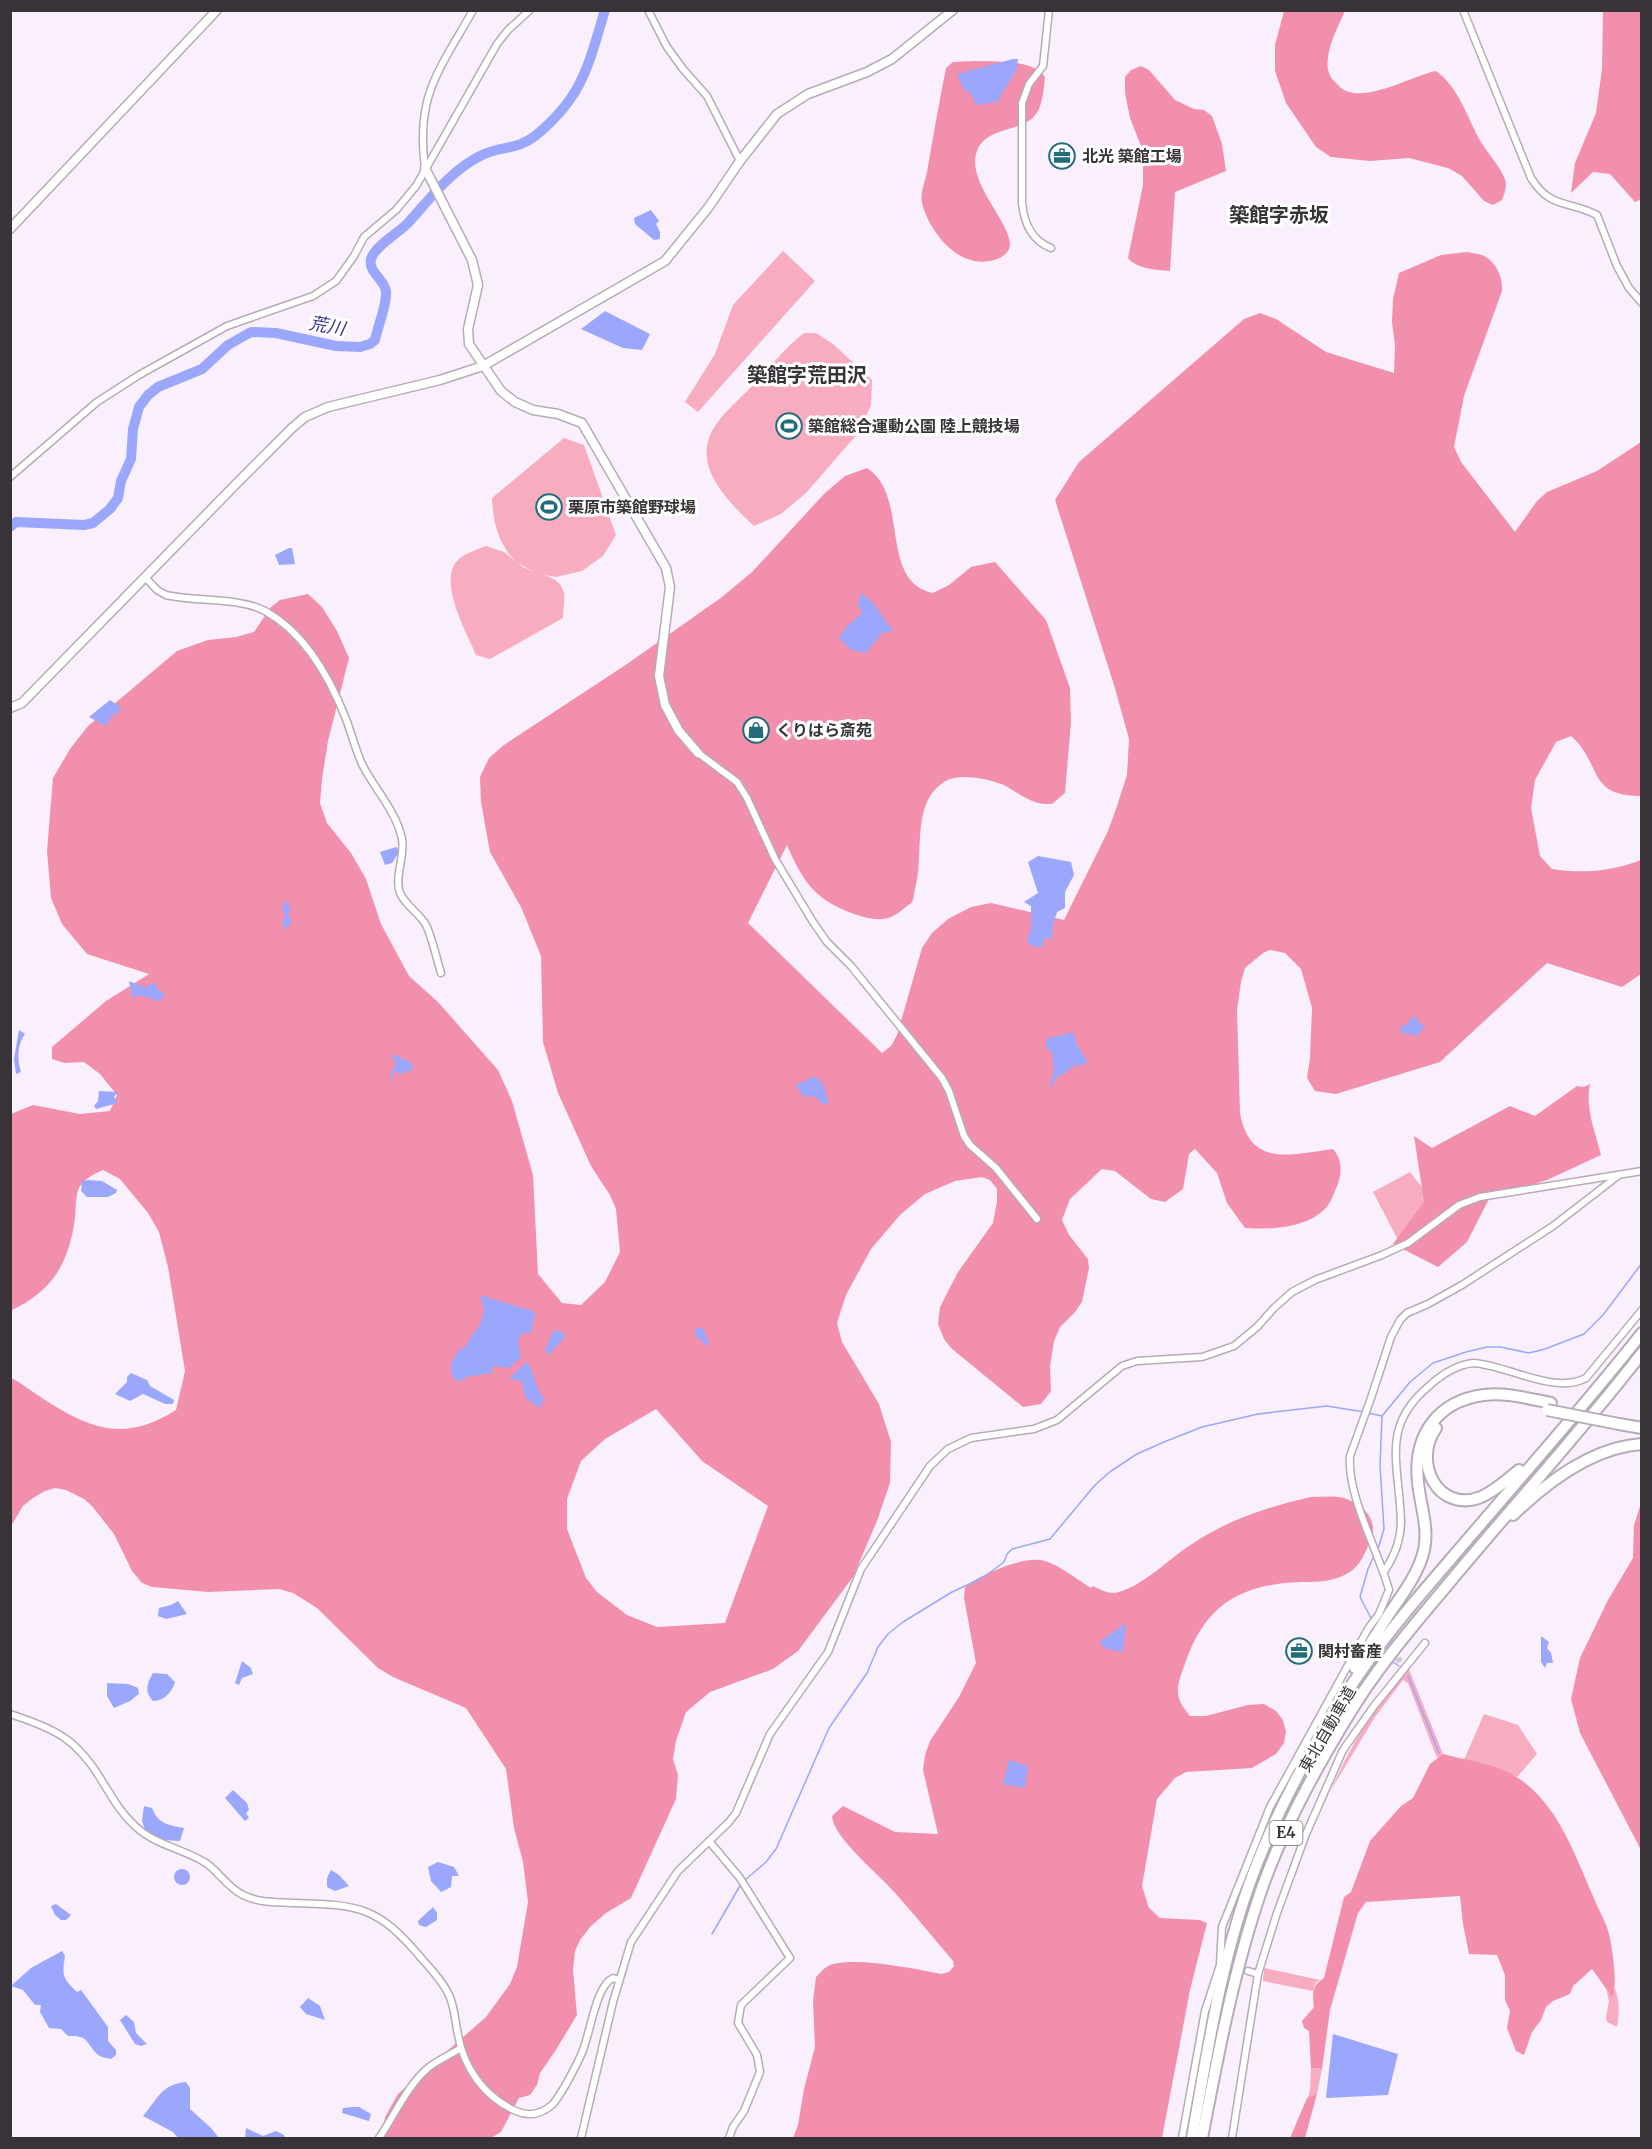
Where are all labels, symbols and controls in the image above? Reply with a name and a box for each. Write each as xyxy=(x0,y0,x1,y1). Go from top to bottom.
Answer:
office icon: 北光 築館工場 xyxy=(1047,141,1077,171)
place label: 北光 築館工場 xyxy=(1082,146,1182,166)
district label: 築館字赤坂 xyxy=(1229,202,1329,227)
water label: 荒川 xyxy=(307,311,349,340)
district label: 築館字荒田沢 xyxy=(747,362,867,387)
sports icon: 築館総合運動公園 陸上競技場 xyxy=(774,411,804,441)
place label: 築館総合運動公園 陸上競技場 xyxy=(808,416,1020,436)
sports icon: 栗原市築館野球場 xyxy=(534,492,564,522)
place label: 栗原市築館野球場 xyxy=(568,497,696,517)
shop icon: くりはら斎苑 xyxy=(741,715,771,745)
place label: くりはら斎苑 xyxy=(776,720,872,740)
office icon: 関村畜産 xyxy=(1284,1636,1314,1666)
place label: 関村畜産 xyxy=(1318,1641,1382,1661)
street label: 東北自動車道 xyxy=(1294,1682,1360,1776)
road number: E4 xyxy=(1270,1821,1302,1845)

